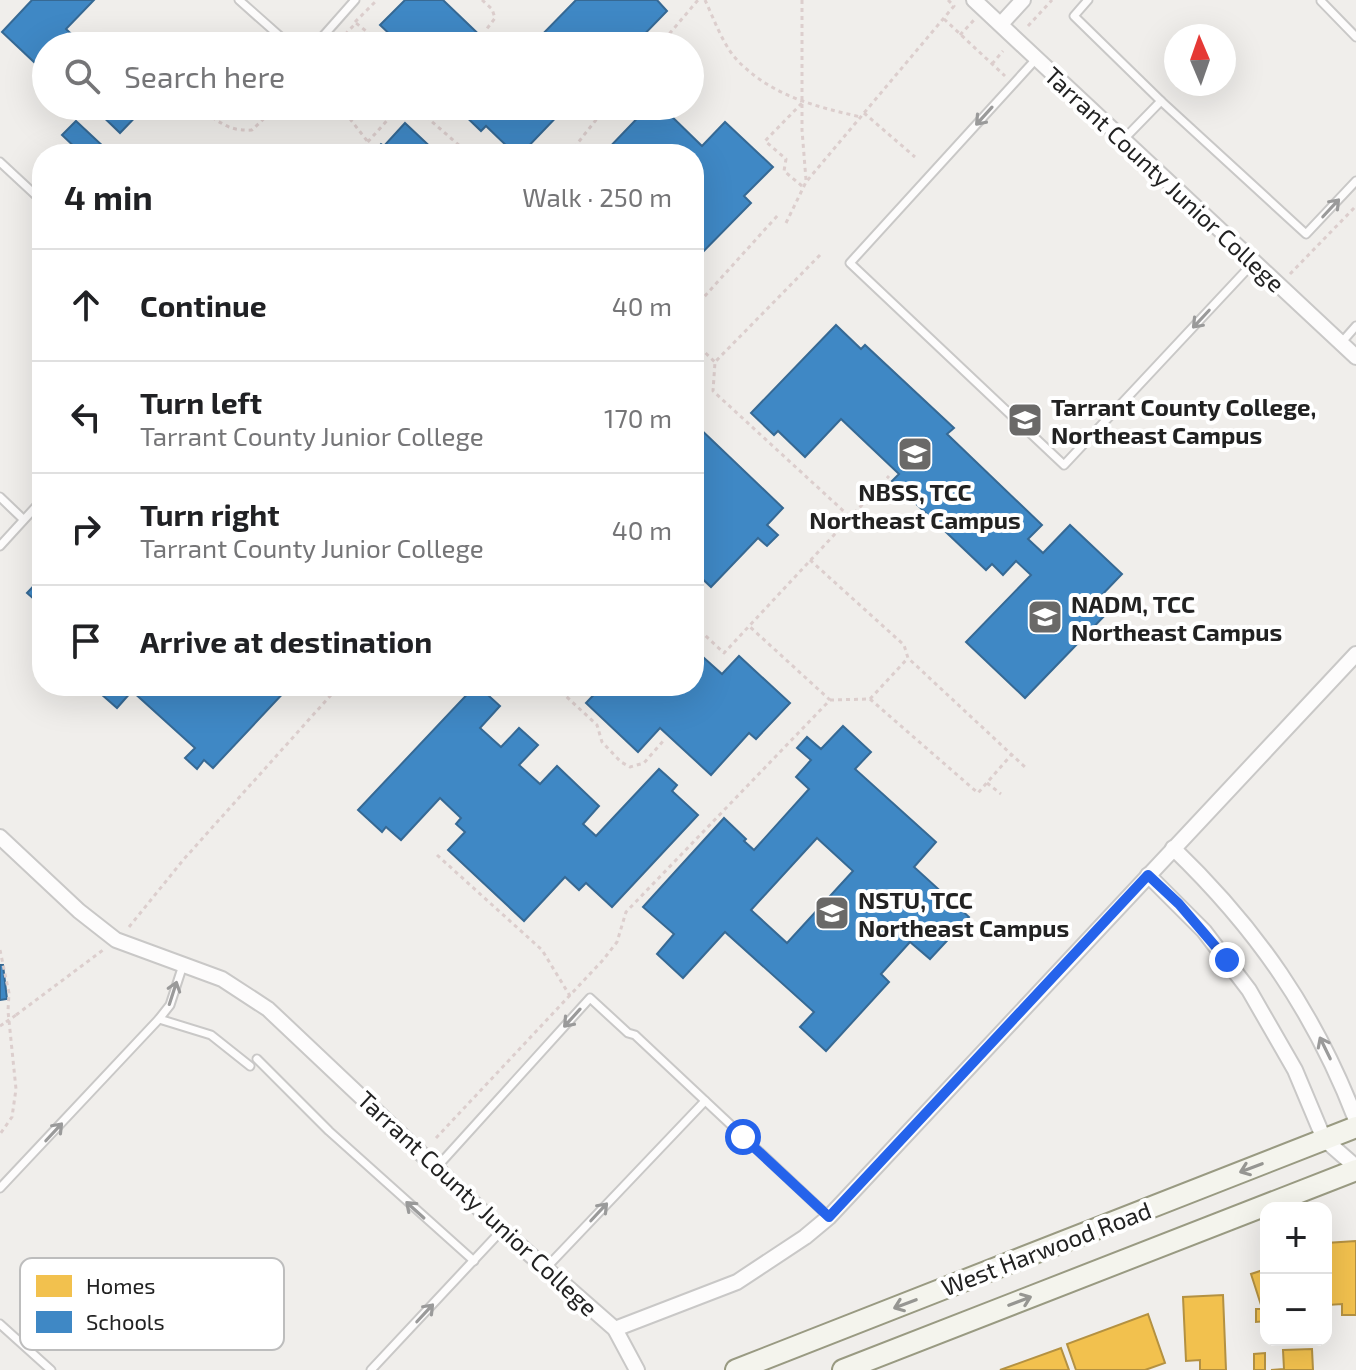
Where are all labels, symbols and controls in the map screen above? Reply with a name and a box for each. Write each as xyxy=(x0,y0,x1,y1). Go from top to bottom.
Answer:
north arrow xyxy=(1164,24,1236,96)
search box xyxy=(32,32,704,120)
icon: search xyxy=(60,54,104,98)
text: Search here xyxy=(124,58,285,94)
street label: Tarrant County Junior College xyxy=(1039,60,1291,298)
one-way arrow xyxy=(975,106,994,126)
text: 4 min xyxy=(64,176,153,217)
text: Walk · 250 m xyxy=(522,181,672,212)
one-way arrow xyxy=(1321,198,1340,218)
icon: ahead xyxy=(64,283,108,327)
text: Continue xyxy=(140,287,267,323)
text: 40 m xyxy=(612,290,672,321)
one-way arrow xyxy=(1192,309,1211,329)
text: Turn left xyxy=(140,384,262,420)
place label: Tarrant County College, Northeast Campus xyxy=(1051,392,1316,449)
icon: left xyxy=(64,395,108,439)
school or university icon: Tarrant County College, Northeast Campus xyxy=(1006,401,1044,439)
text: 170 m xyxy=(604,402,672,433)
text: Tarrant County Junior College xyxy=(140,420,484,451)
school or university icon: NBSS, TCC Northeast Campus xyxy=(896,435,934,473)
place label: NBSS, TCC Northeast Campus xyxy=(809,477,1021,534)
text: Turn right xyxy=(140,496,280,532)
icon: right xyxy=(64,507,108,551)
text: 40 m xyxy=(612,514,672,545)
text: Tarrant County Junior College xyxy=(140,532,484,563)
place label: NADM, TCC Northeast Campus xyxy=(1071,589,1282,646)
school or university icon: NADM, TCC Northeast Campus xyxy=(1026,598,1064,636)
icon: arrive xyxy=(64,619,108,663)
text: Arrive at destination xyxy=(140,623,432,659)
place label: NSTU, TCC Northeast Campus xyxy=(858,885,1069,942)
school or university icon: NSTU, TCC Northeast Campus xyxy=(813,894,851,932)
route end xyxy=(1209,942,1245,978)
one-way arrow xyxy=(167,981,182,1006)
one-way arrow xyxy=(563,1008,582,1028)
one-way arrow xyxy=(1317,1037,1333,1061)
street label: Tarrant County Junior College xyxy=(352,1084,604,1322)
route start xyxy=(725,1119,761,1155)
one-way arrow xyxy=(44,1122,62,1142)
one-way arrow xyxy=(1239,1162,1264,1176)
street label: West Harwood Road xyxy=(937,1195,1155,1301)
one-way arrow xyxy=(406,1201,426,1219)
map controls xyxy=(1260,1202,1332,1346)
button: + xyxy=(1260,1202,1332,1274)
one-way arrow xyxy=(589,1203,608,1223)
legend xyxy=(20,1258,284,1350)
text: Homes xyxy=(86,1272,155,1298)
button: − xyxy=(1260,1274,1332,1346)
one-way arrow xyxy=(1007,1293,1032,1307)
one-way arrow xyxy=(893,1297,918,1312)
one-way arrow xyxy=(415,1303,434,1323)
text: Schools xyxy=(86,1308,165,1334)

